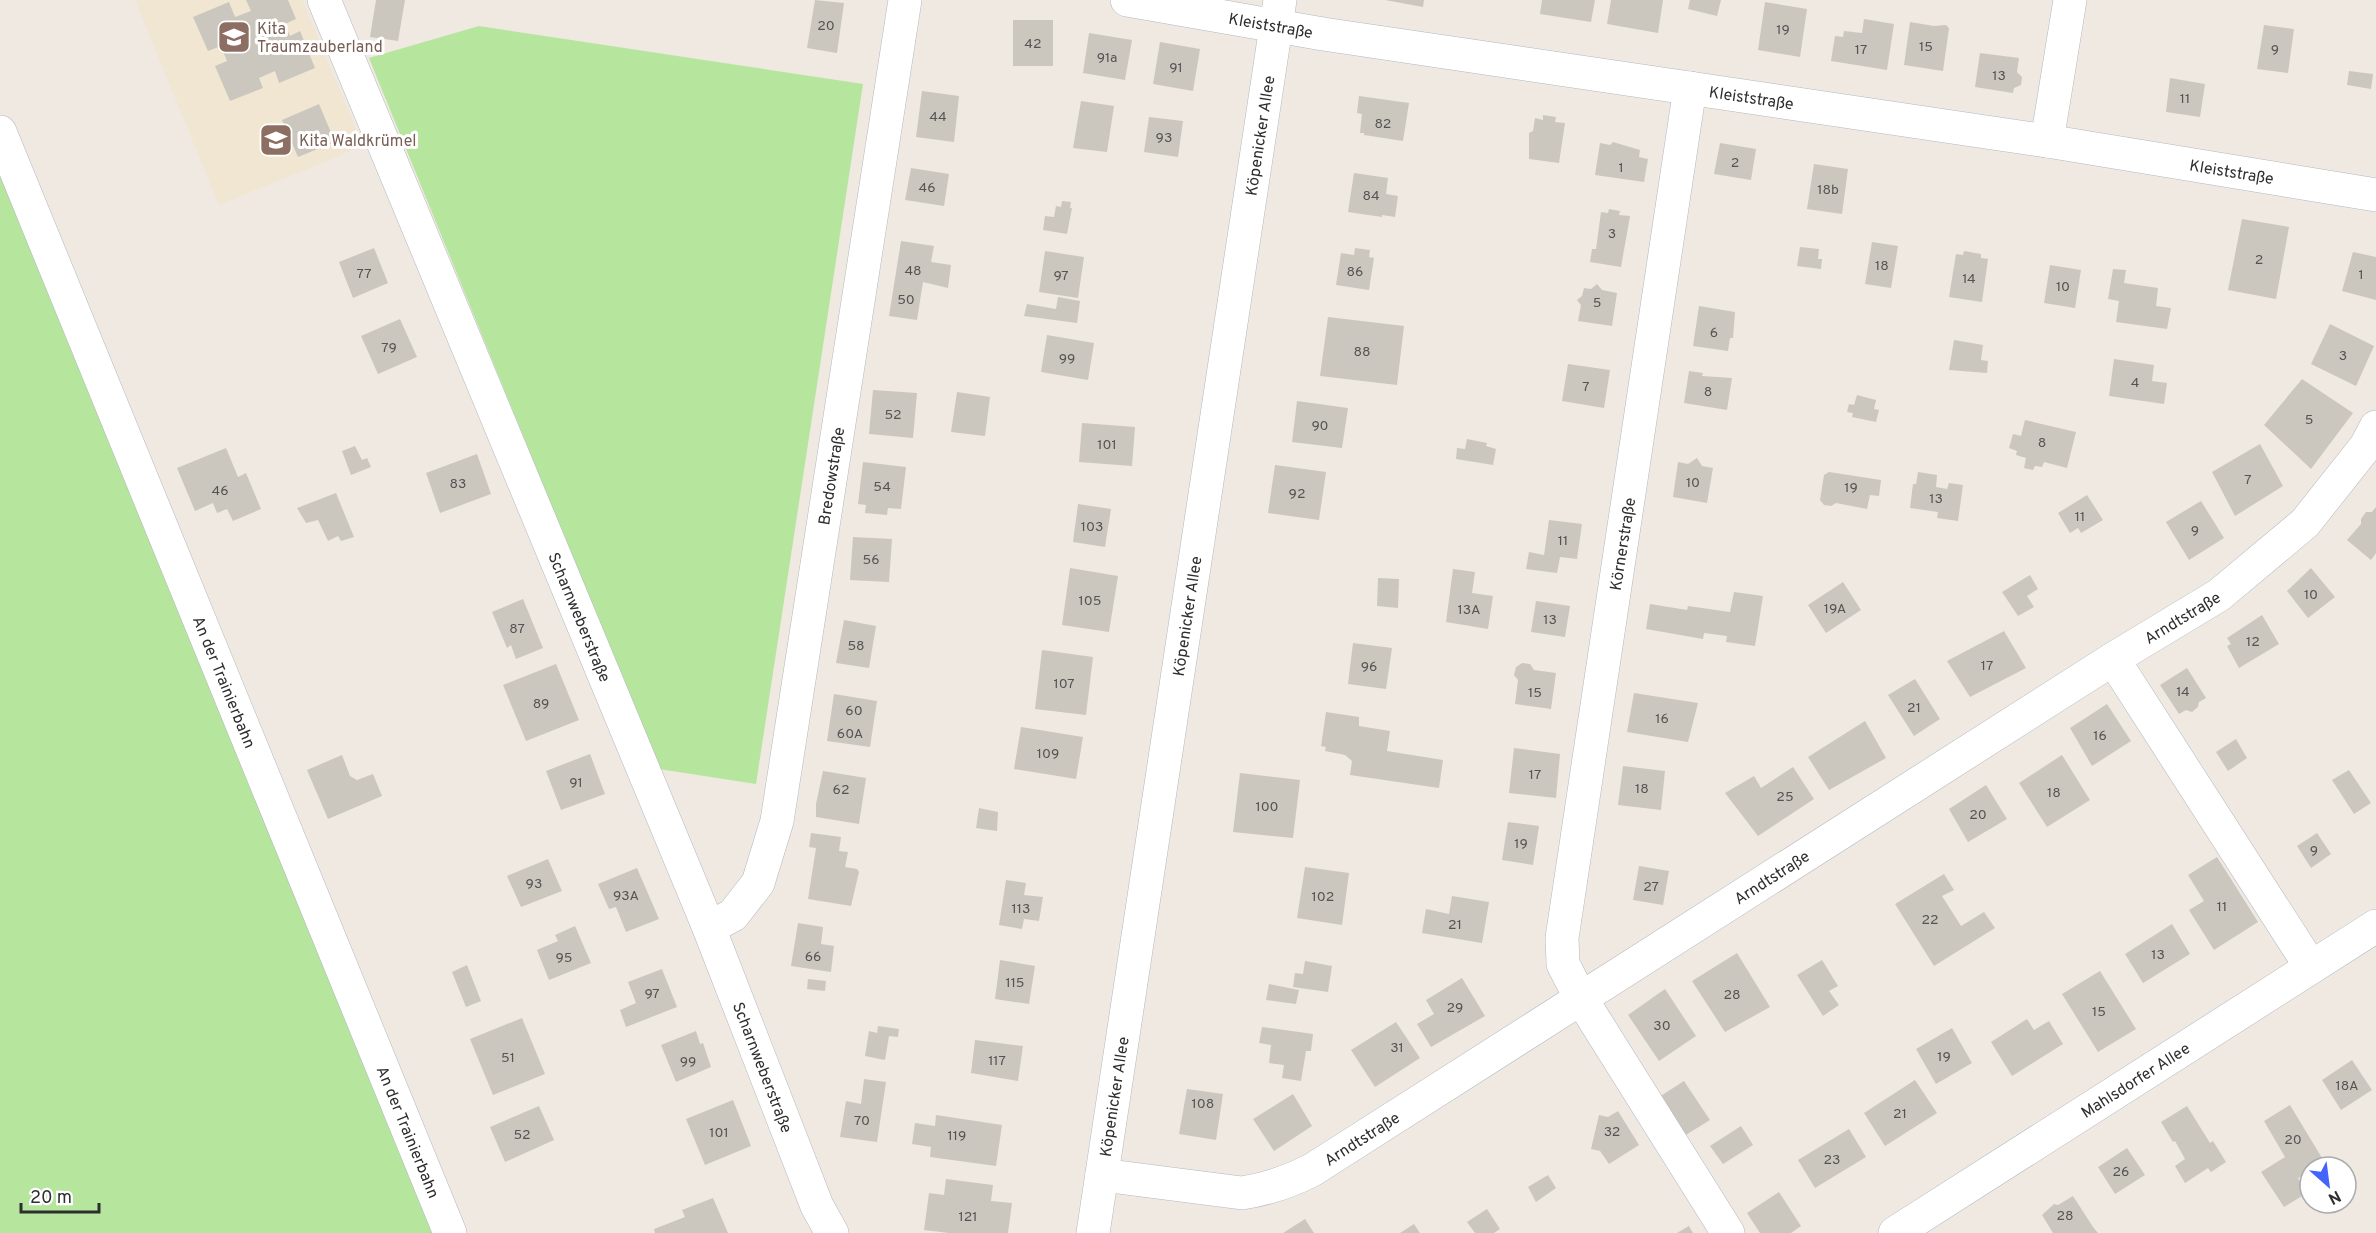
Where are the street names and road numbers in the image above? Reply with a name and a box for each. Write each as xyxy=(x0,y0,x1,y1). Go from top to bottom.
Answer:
street label: Kleiststraße xyxy=(1227,10,1314,44)
street label: Köpenicker Allee xyxy=(1242,74,1280,197)
street label: Kleiststraße xyxy=(1707,83,1795,115)
street label: Kleiststraße xyxy=(2188,157,2275,190)
street label: Bredowstraße xyxy=(815,426,850,527)
street label: Körnerstraße xyxy=(1607,496,1641,592)
street label: Scharnweberstraße xyxy=(542,550,614,686)
street label: Köpenicker Allee xyxy=(1170,555,1208,678)
street label: Arndtstraße xyxy=(2141,588,2225,650)
street label: An der Trainierbahn xyxy=(187,614,259,752)
street label: Arndtstraße xyxy=(1731,847,1814,910)
street label: Scharnweberstraße xyxy=(727,1000,796,1136)
street label: Köpenicker Allee xyxy=(1097,1035,1135,1158)
street label: Mahlsdorfer Allee xyxy=(2078,1039,2195,1124)
street label: An der Trainierbahn xyxy=(371,1063,443,1202)
street label: Arndtstraße xyxy=(1321,1109,1404,1172)

